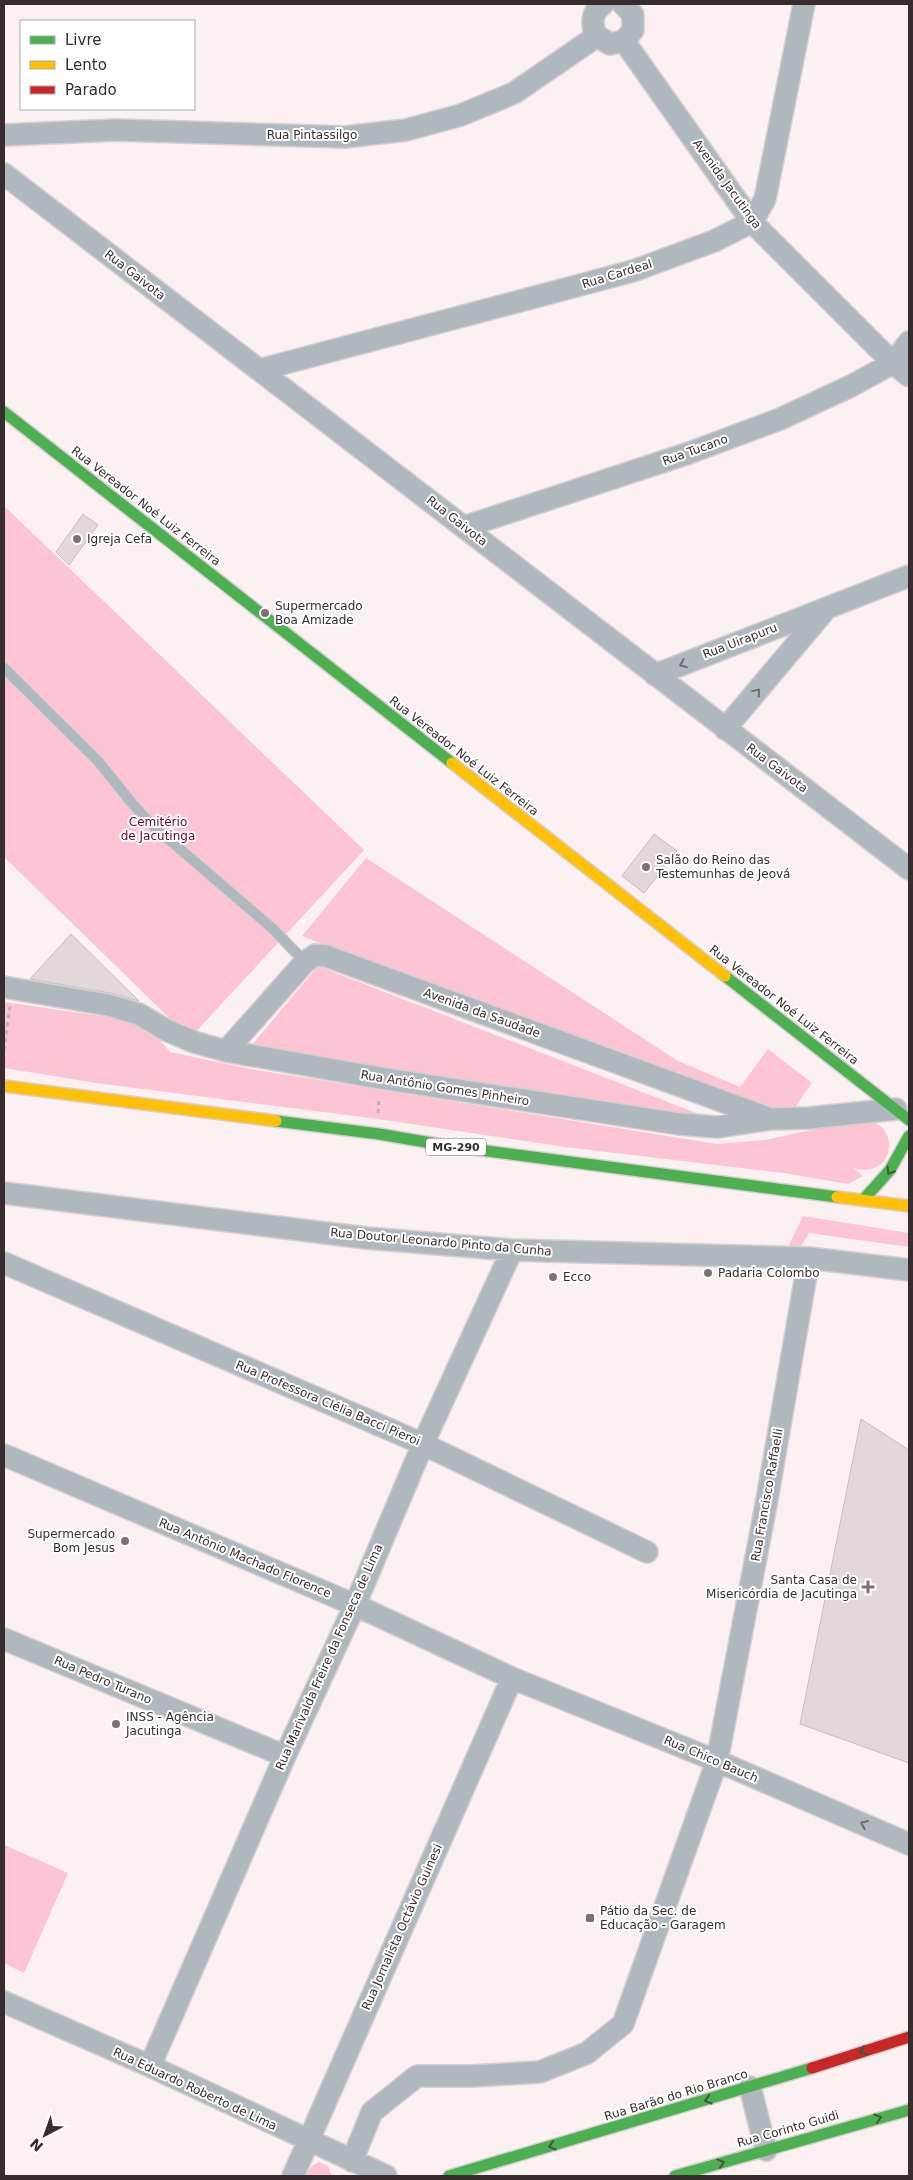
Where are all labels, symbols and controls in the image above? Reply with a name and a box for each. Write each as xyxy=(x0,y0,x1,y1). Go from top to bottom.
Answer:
legend xyxy=(20,20,195,110)
text: Livre xyxy=(65,31,101,49)
text: Lento xyxy=(65,56,107,74)
text: Parado xyxy=(65,81,117,99)
street label: Rua Pintassilgo xyxy=(267,128,357,142)
street label: Avenida Jacutinga xyxy=(690,136,764,232)
street label: Rua Gaivota xyxy=(102,247,168,303)
street label: Rua Cardeal xyxy=(580,257,654,291)
street label: Rua Tucano xyxy=(660,432,730,468)
street label: Rua Vereador Noé Luiz Ferreira xyxy=(69,443,223,569)
street label: Rua Gaivota xyxy=(424,493,490,549)
place label: Igreja Cefa xyxy=(87,532,152,546)
marker: Igreja Cefa xyxy=(71,533,83,545)
place label: Supermercado Boa Amizade xyxy=(275,599,363,627)
marker: Supermercado Boa Amizade xyxy=(259,607,271,619)
street label: Rua Uirapuru xyxy=(701,620,779,662)
one-way arrow xyxy=(679,657,688,668)
one-way arrow xyxy=(751,688,760,697)
street label: Rua Vereador Noé Luiz Ferreira xyxy=(387,693,541,819)
street label: Rua Gaivota xyxy=(744,740,810,796)
park label: Cemitério de Jacutinga xyxy=(121,815,195,843)
place label: Salão do Reino das Testemunhas de Jeová xyxy=(655,853,790,881)
marker: Salão do Reino das Testemunhas de Jeová xyxy=(640,861,652,873)
street label: Rua Vereador Noé Luiz Ferreira xyxy=(707,942,861,1068)
street label: Avenida da Saudade xyxy=(422,985,542,1041)
street label: Rua Antônio Gomes Pinheiro xyxy=(360,1068,530,1108)
road number: MG-290 xyxy=(426,1138,486,1156)
one-way arrow xyxy=(887,1165,897,1174)
street label: Rua Doutor Leonardo Pinto da Cunha xyxy=(330,1225,552,1259)
place label: Padaria Colombo xyxy=(718,1266,820,1280)
marker: Padaria Colombo xyxy=(702,1267,714,1279)
place label: Ecco xyxy=(563,1270,591,1284)
marker: Ecco xyxy=(547,1271,559,1283)
street label: Rua Professora Clélia Bacci Pieroi xyxy=(234,1358,422,1448)
street label: Rua Francisco Raffaelli xyxy=(748,1427,786,1563)
street label: Rua Antônio Machado Florence xyxy=(157,1515,333,1601)
place label: Supermercado Bom Jesus xyxy=(27,1527,115,1555)
marker: Supermercado Bom Jesus xyxy=(119,1535,131,1547)
street label: Rua Marivalda Freire da Fonseca de Lima xyxy=(273,1542,385,1772)
place label: Santa Casa de Misericórdia de Jacutinga xyxy=(706,1573,857,1601)
marker: Santa Casa de Misericórdia de Jacutinga xyxy=(861,1580,875,1594)
street label: Rua Pedro Turano xyxy=(52,1653,154,1707)
place label: INSS - Agência Jacutinga xyxy=(125,1710,214,1738)
marker: INSS - Agência Jacutinga xyxy=(110,1718,122,1730)
street label: Rua Chico Bauch xyxy=(662,1733,760,1785)
one-way arrow xyxy=(860,1820,869,1831)
street label: Rua Jornalista Octávio Guinesi xyxy=(359,1842,445,2012)
place label: Pátio da Sec. de Educação - Garagem xyxy=(600,1904,726,1932)
marker: Pátio da Sec. de Educação - Garagem xyxy=(584,1912,596,1924)
street label: Rua Eduardo Roberto de Lima xyxy=(111,2045,279,2133)
one-way arrow xyxy=(859,2046,867,2056)
street label: Rua Barão do Rio Branco xyxy=(603,2066,749,2124)
one-way arrow xyxy=(704,2094,712,2104)
street label: Rua Corinto Guidi xyxy=(735,2108,841,2150)
north arrow xyxy=(20,2110,70,2160)
one-way arrow xyxy=(873,2114,881,2124)
text: N xyxy=(27,2135,46,2155)
one-way arrow xyxy=(548,2140,556,2150)
one-way arrow xyxy=(717,2158,725,2168)

